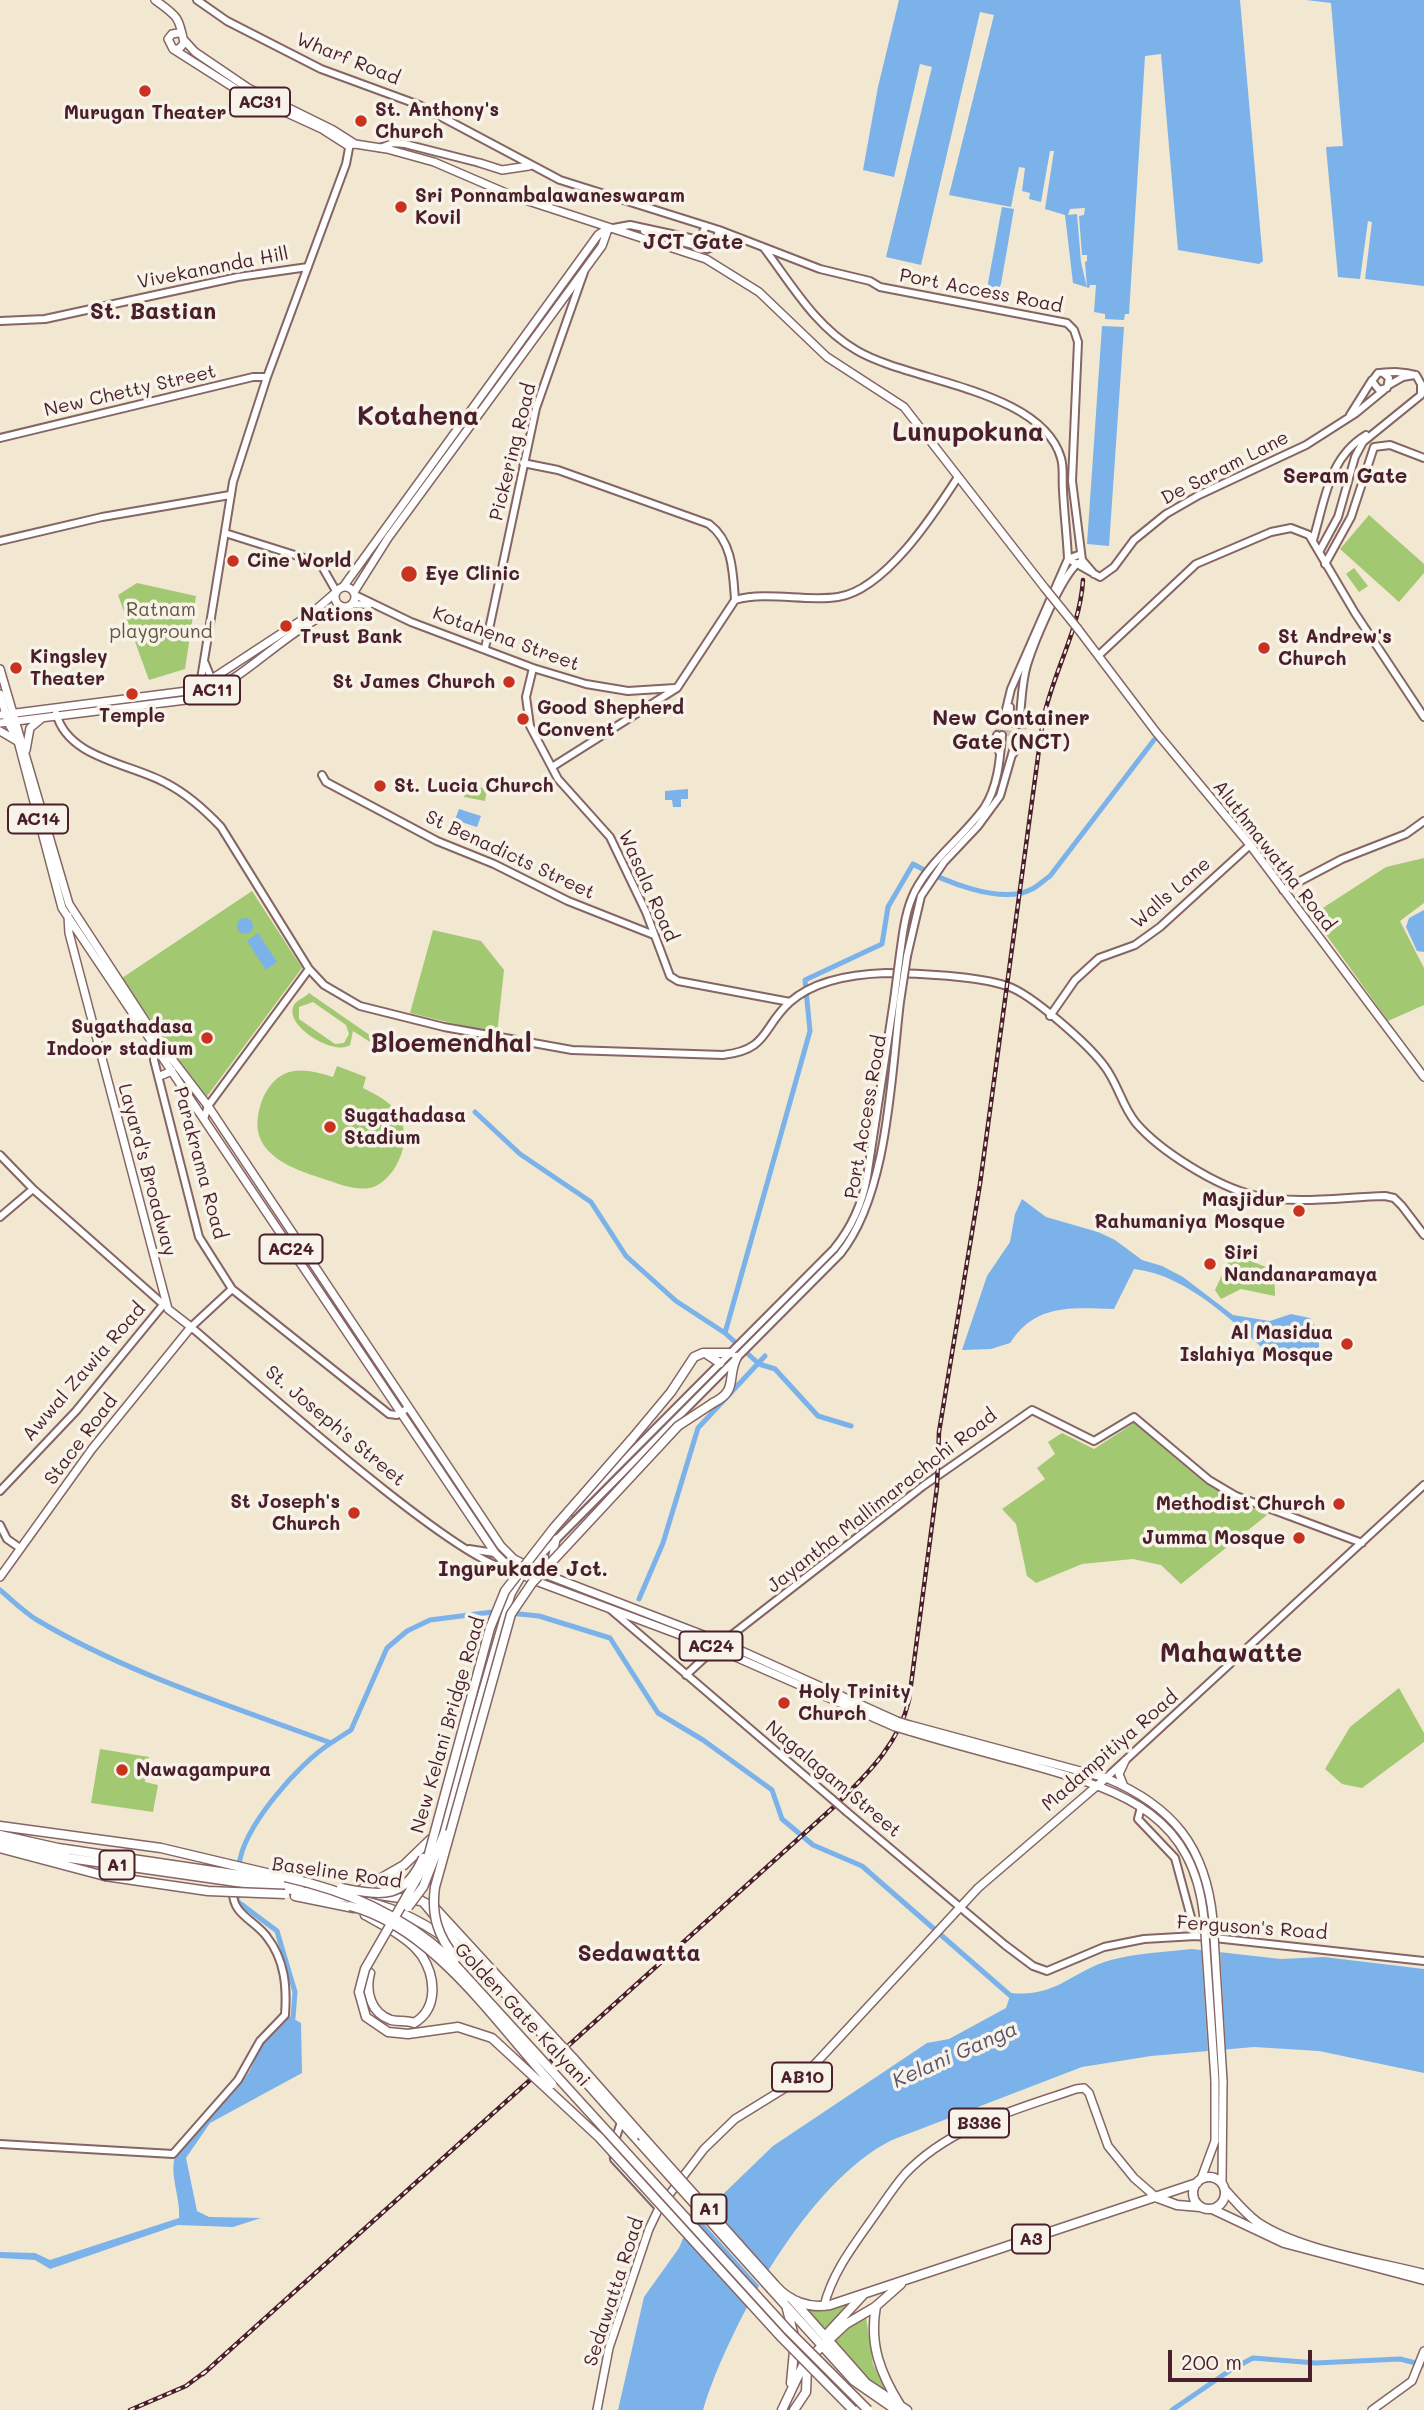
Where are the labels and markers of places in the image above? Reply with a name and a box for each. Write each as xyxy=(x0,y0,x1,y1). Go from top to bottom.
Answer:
marker: Murugan Theater xyxy=(137,83,153,99)
place label: St. Anthony's Church xyxy=(375,99,499,143)
place label: Murugan Theater xyxy=(64,102,226,124)
marker: St. Anthony's Church xyxy=(353,113,369,129)
place label: Sri Ponnambalawaneswaram Kovil xyxy=(415,185,685,229)
marker: Sri Ponnambalawaneswaram Kovil xyxy=(393,199,409,215)
place label: Cine World xyxy=(247,550,351,572)
marker: Cine World xyxy=(225,553,241,569)
place label: Eye Clinic xyxy=(425,563,520,585)
marker: Eye Clinic xyxy=(399,564,419,584)
place label: Nations Trust Bank xyxy=(300,604,402,648)
marker: Nations Trust Bank xyxy=(278,618,294,634)
place label: St Andrew's Church xyxy=(1278,626,1392,670)
marker: St Andrew's Church xyxy=(1256,640,1272,656)
place label: Kingsley Theater xyxy=(30,646,107,690)
marker: Kingsley Theater xyxy=(8,660,24,676)
place label: St James Church xyxy=(332,671,495,693)
marker: St James Church xyxy=(501,674,517,690)
marker: Temple xyxy=(124,686,140,702)
place label: Good Shepherd Convent xyxy=(537,697,684,741)
place label: Temple xyxy=(99,705,165,727)
marker: Good Shepherd Convent xyxy=(515,711,531,727)
place label: St. Lucia Church xyxy=(394,775,554,797)
marker: St. Lucia Church xyxy=(372,778,388,794)
place label: Sugathadasa Indoor stadium xyxy=(46,1016,193,1060)
marker: Sugathadasa Indoor stadium xyxy=(199,1030,215,1046)
place label: Sugathadasa Stadium xyxy=(344,1105,466,1149)
marker: Sugathadasa Stadium xyxy=(322,1119,338,1135)
place label: Masjidur Rahumaniya Mosque xyxy=(1094,1189,1285,1233)
marker: Masjidur Rahumaniya Mosque xyxy=(1291,1203,1307,1219)
place label: Siri Nandanaramaya xyxy=(1224,1242,1378,1286)
marker: Siri Nandanaramaya xyxy=(1202,1256,1218,1272)
place label: Al Masidua Islahiya Mosque xyxy=(1180,1322,1333,1366)
marker: Al Masidua Islahiya Mosque xyxy=(1339,1336,1355,1352)
place label: St Joseph's Church xyxy=(230,1491,340,1535)
place label: Methodist Church xyxy=(1156,1493,1325,1515)
marker: Methodist Church xyxy=(1331,1496,1347,1512)
marker: St Joseph's Church xyxy=(346,1505,362,1521)
place label: Jumma Mosque xyxy=(1142,1527,1285,1549)
marker: Jumma Mosque xyxy=(1291,1530,1307,1546)
place label: Holy Trinity Church xyxy=(798,1681,911,1725)
marker: Holy Trinity Church xyxy=(776,1695,792,1711)
place label: Nawagampura xyxy=(136,1759,271,1781)
marker: Nawagampura xyxy=(114,1762,130,1778)

